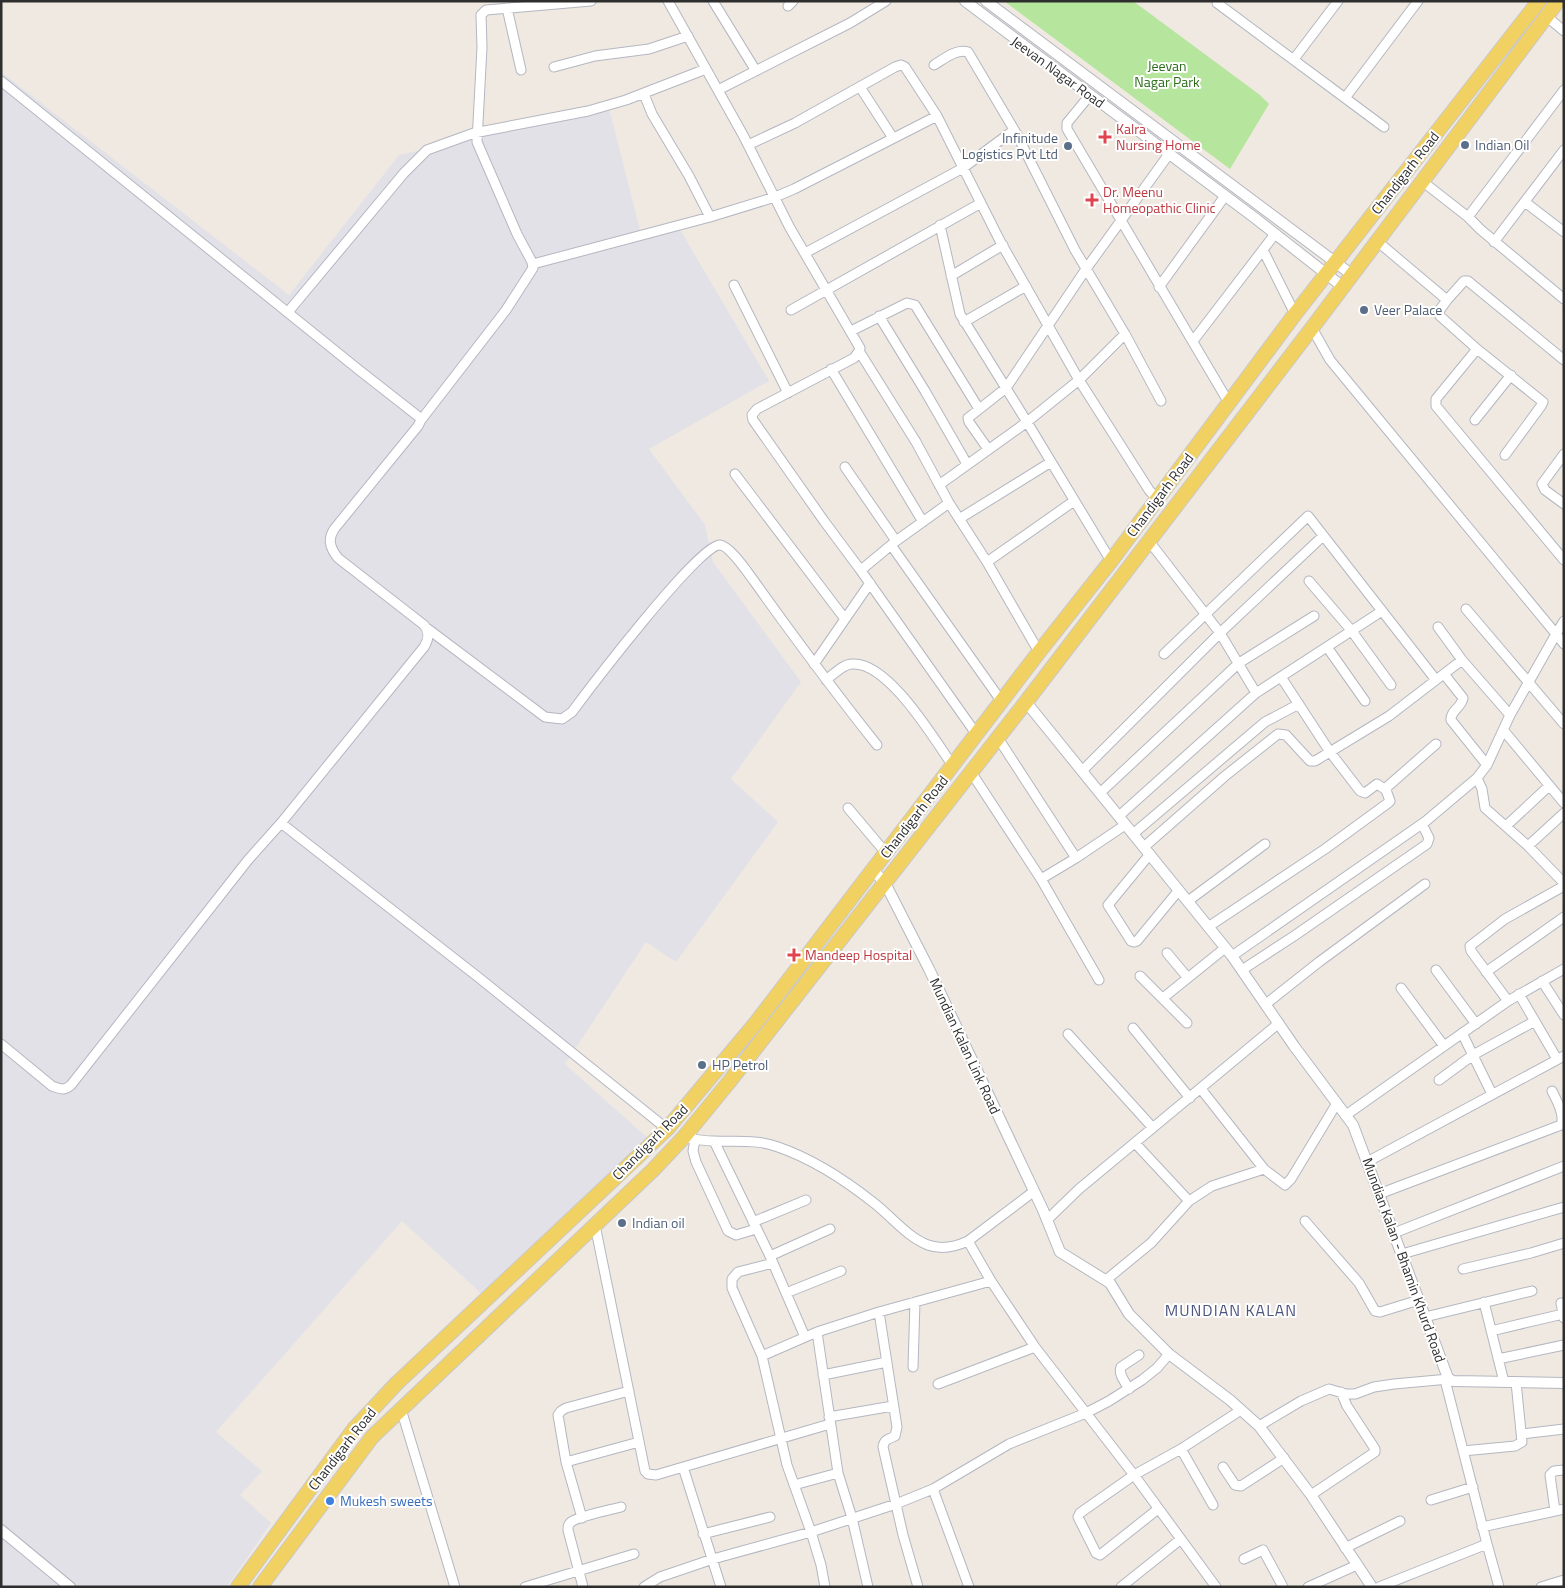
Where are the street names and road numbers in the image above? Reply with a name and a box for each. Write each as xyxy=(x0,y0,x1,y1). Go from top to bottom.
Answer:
street label: Jeevan Nagar Road xyxy=(1007,30,1109,113)
street label: Chandigarh Road xyxy=(1366,127,1444,219)
street label: Chandigarh Road xyxy=(1121,448,1198,541)
street label: Chandigarh Road xyxy=(875,771,953,863)
street label: Mundian Kalan Link Road xyxy=(925,974,1006,1117)
street label: Chandigarh Road xyxy=(607,1099,692,1184)
street label: Mundian Kalan - Bhamin Khurd Road xyxy=(1358,1154,1451,1365)
street label: Chandigarh Road xyxy=(303,1403,381,1495)

